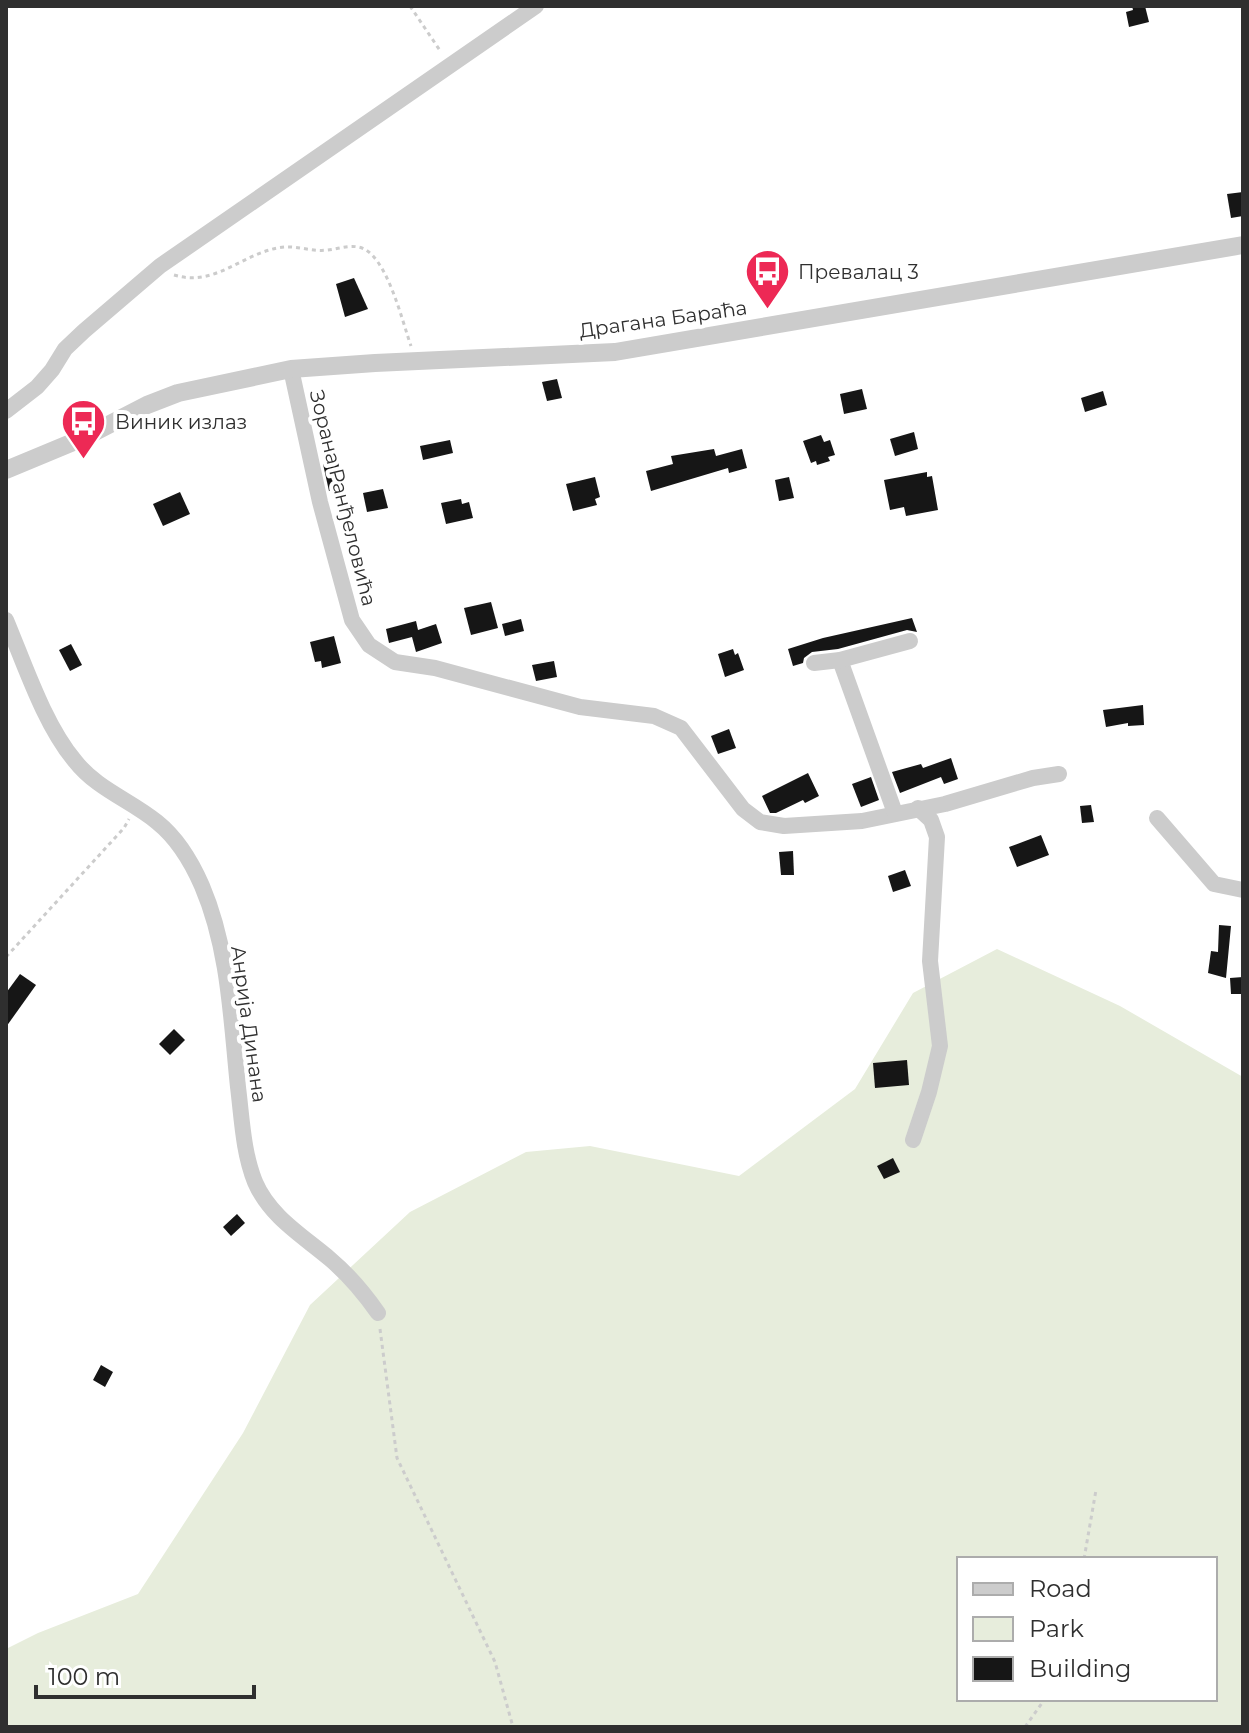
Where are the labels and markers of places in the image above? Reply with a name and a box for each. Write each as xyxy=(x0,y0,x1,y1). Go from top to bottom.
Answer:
bus stop icon: Превалац 3 xyxy=(743,248,791,311)
place label: Превалац 3 xyxy=(798,260,919,284)
bus stop icon: Виник излаз xyxy=(60,398,108,461)
place label: Виник излаз xyxy=(115,410,247,434)

